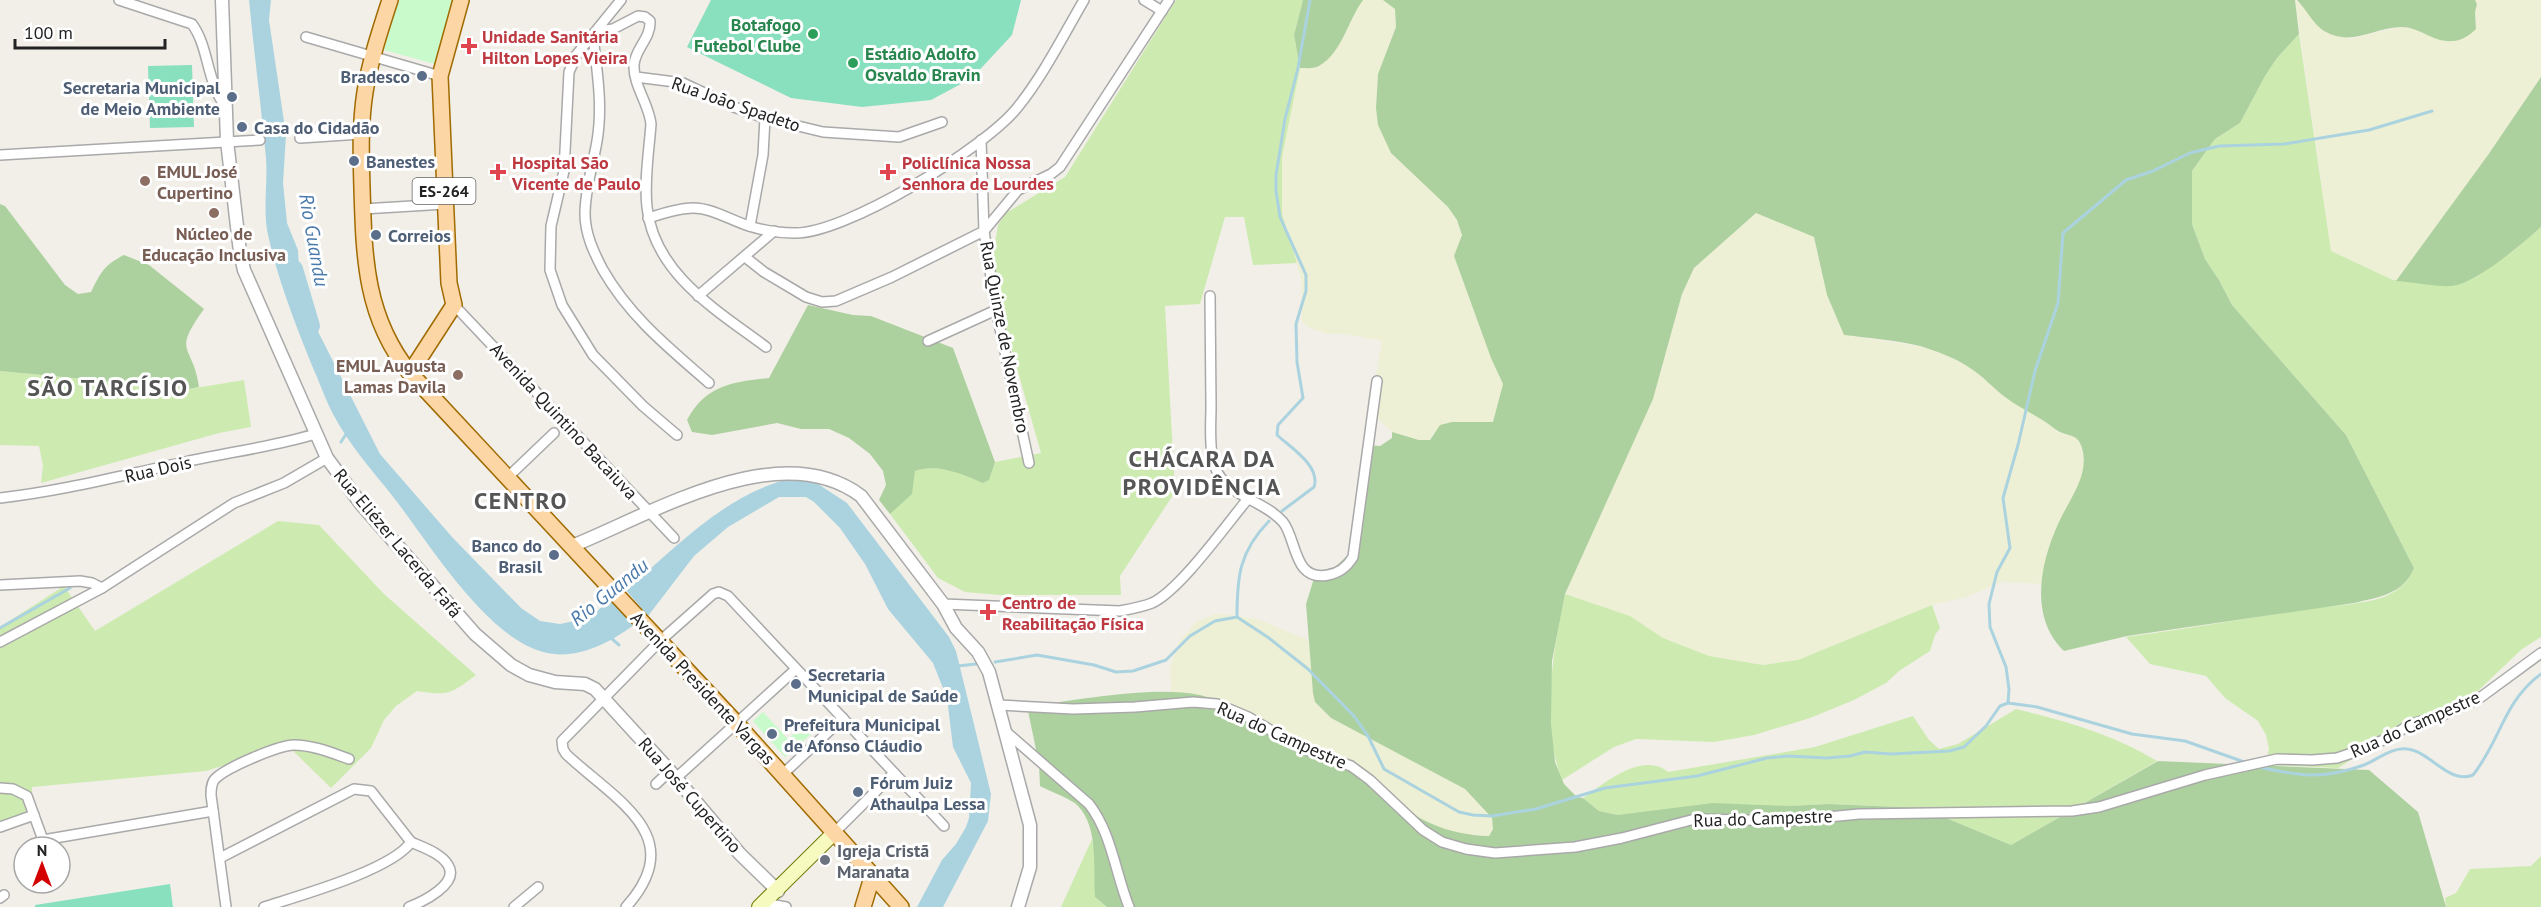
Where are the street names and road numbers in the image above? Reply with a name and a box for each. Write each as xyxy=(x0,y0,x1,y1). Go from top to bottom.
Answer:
street label: Rua João Spadeto xyxy=(669,71,803,137)
road number: ES-264 xyxy=(412,178,476,204)
street label: Rua Quinze de Novembro xyxy=(975,239,1035,435)
street label: Avenida Quintino Bacaiuva xyxy=(485,338,643,504)
street label: Rua Dois xyxy=(122,450,194,488)
street label: Rua Eliézer Lacerda Fafá xyxy=(329,464,467,622)
street label: Avenida Presidente Vargas xyxy=(626,607,780,769)
street label: Rua do Campestre xyxy=(2347,685,2483,763)
street label: Rua do Campestre xyxy=(1214,696,1350,774)
street label: Rua José Cupertino xyxy=(633,732,747,858)
street label: Rua do Campestre xyxy=(1693,804,1833,832)

